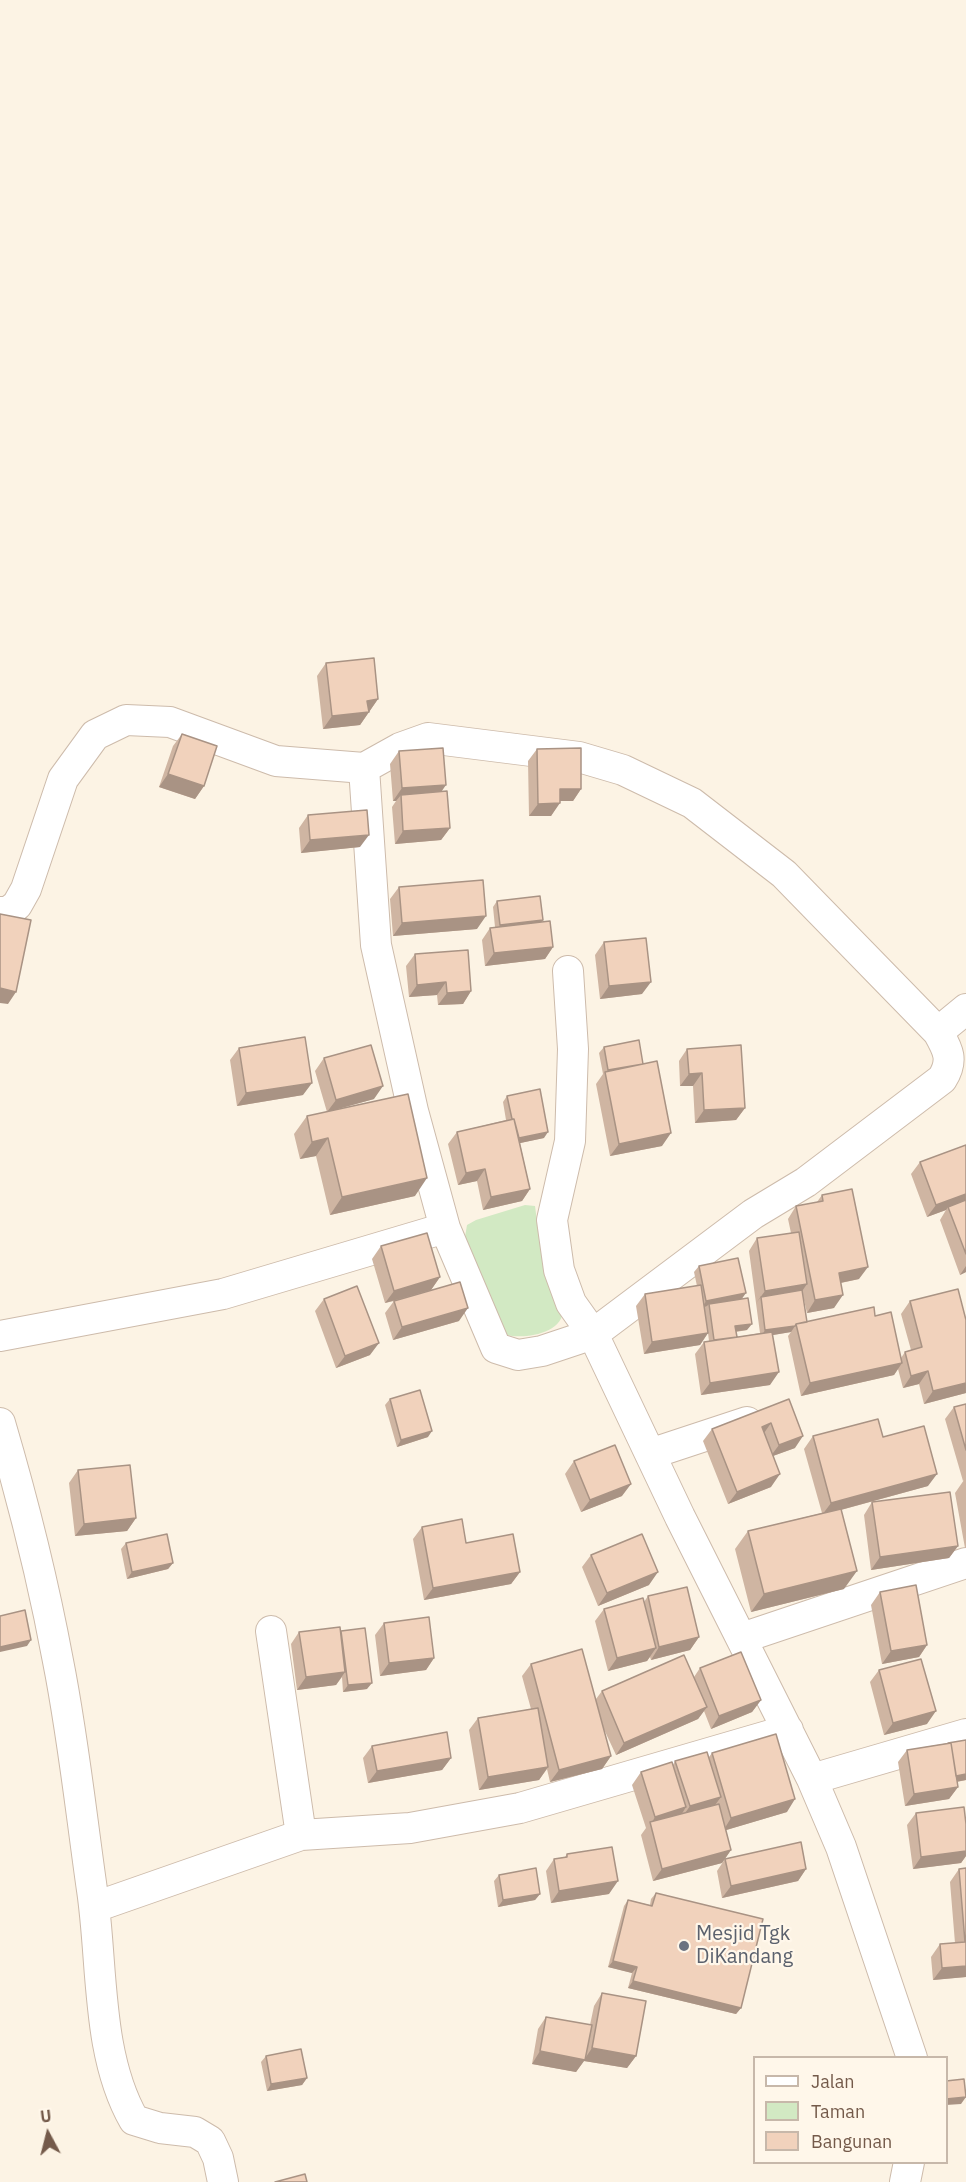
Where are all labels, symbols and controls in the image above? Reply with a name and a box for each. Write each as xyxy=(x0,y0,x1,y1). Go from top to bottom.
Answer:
place label: Mesjid Tgk DiKandang xyxy=(696,1922,793,1969)
marker: Mesjid Tgk DiKandang xyxy=(677,1939,691,1953)
legend xyxy=(753,2056,948,2164)
text: Jalan xyxy=(811,2070,855,2093)
text: Taman xyxy=(811,2100,865,2123)
north arrow xyxy=(18,2104,78,2164)
text: U xyxy=(39,2106,53,2127)
text: Bangunan xyxy=(811,2130,892,2153)

